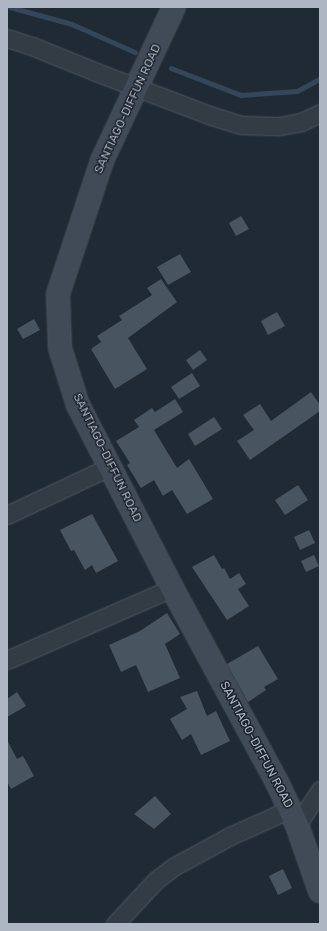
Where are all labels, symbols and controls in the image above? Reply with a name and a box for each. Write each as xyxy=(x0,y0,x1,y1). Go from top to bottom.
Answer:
street label: SANTIAGO-DIFFUN ROAD xyxy=(92,42,164,176)
street label: SANTIAGO-DIFFUN ROAD xyxy=(70,391,144,525)
street label: SANTIAGO-DIFFUN ROAD xyxy=(216,679,296,811)

